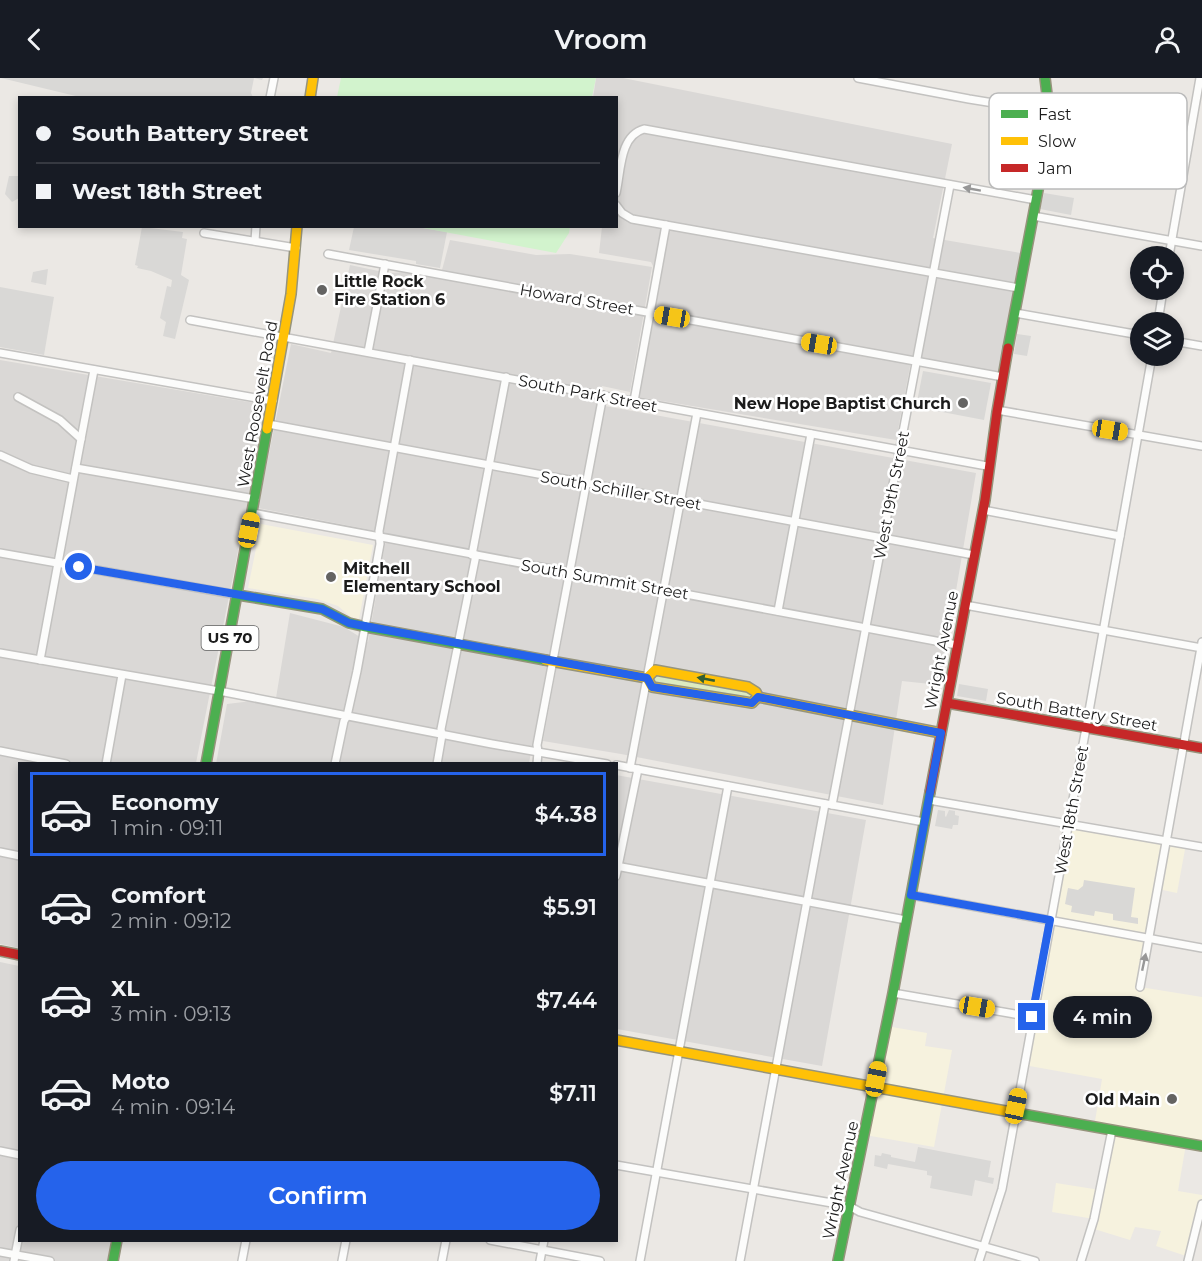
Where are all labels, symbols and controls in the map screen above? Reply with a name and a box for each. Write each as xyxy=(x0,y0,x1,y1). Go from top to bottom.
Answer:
icon: back xyxy=(18,23,51,56)
text: Vroom xyxy=(554,23,648,56)
icon: person xyxy=(1151,23,1184,56)
legend xyxy=(989,93,1187,189)
text: Fast xyxy=(1038,105,1072,124)
text: South Battery Street xyxy=(72,120,308,147)
text: Slow xyxy=(1038,132,1076,151)
text: Jam xyxy=(1037,159,1072,178)
text: West 18th Street xyxy=(72,178,262,205)
one-way arrow xyxy=(963,184,982,193)
map controls xyxy=(1130,246,1184,366)
button: locate xyxy=(1130,246,1184,300)
place label: Little Rock Fire Station 6 xyxy=(334,272,445,309)
street label: Howard Street xyxy=(518,280,636,319)
marker: Little Rock Fire Station 6 xyxy=(315,283,329,297)
car xyxy=(653,305,691,329)
button: layers xyxy=(1130,312,1184,366)
street label: West Roosevelt Road xyxy=(233,319,282,489)
car xyxy=(800,332,838,356)
street label: South Park Street xyxy=(517,371,660,416)
place label: New Hope Baptist Church xyxy=(734,394,951,413)
marker: New Hope Baptist Church xyxy=(956,396,970,410)
car xyxy=(1091,418,1129,442)
street label: West 19th Street xyxy=(870,429,913,561)
street label: South Schiller Street xyxy=(539,467,703,514)
car xyxy=(237,511,261,549)
route start xyxy=(65,553,92,580)
street label: South Summit Street xyxy=(520,555,691,604)
place label: Mitchell Elementary School xyxy=(343,559,501,596)
marker: Mitchell Elementary School xyxy=(324,570,338,584)
street label: Wright Avenue xyxy=(921,589,962,711)
road number: US 70 xyxy=(202,626,258,650)
one-way arrow xyxy=(696,675,715,684)
street label: South Battery Street xyxy=(995,688,1159,735)
street label: West 18th Street xyxy=(1051,743,1092,876)
icon: car xyxy=(39,787,93,841)
text: Economy xyxy=(111,789,219,816)
text: $4.38 xyxy=(535,801,597,828)
text: 1 min · 09:11 xyxy=(111,816,223,840)
icon: car xyxy=(39,880,93,934)
text: Comfort xyxy=(111,882,206,909)
text: $5.91 xyxy=(543,894,597,921)
text: 2 min · 09:12 xyxy=(111,909,231,933)
one-way arrow xyxy=(1140,952,1150,971)
icon: car xyxy=(39,973,93,1027)
text: XL xyxy=(111,975,140,1002)
text: $7.44 xyxy=(536,987,597,1014)
car xyxy=(958,995,996,1019)
callout: 4 min xyxy=(1053,996,1152,1038)
text: 3 min · 09:13 xyxy=(111,1002,231,1026)
route end xyxy=(1018,1003,1045,1030)
text: 4 min xyxy=(1073,1005,1132,1029)
car xyxy=(864,1060,888,1098)
icon: car xyxy=(39,1066,93,1120)
text: Moto xyxy=(111,1068,170,1095)
text: $7.11 xyxy=(549,1080,597,1107)
car xyxy=(1003,1087,1029,1125)
place label: Old Main xyxy=(1085,1090,1160,1109)
marker: Old Main xyxy=(1165,1092,1179,1106)
text: 4 min · 09:14 xyxy=(111,1095,235,1119)
street label: Wright Avenue xyxy=(819,1119,862,1241)
button: Confirm xyxy=(36,1161,600,1230)

